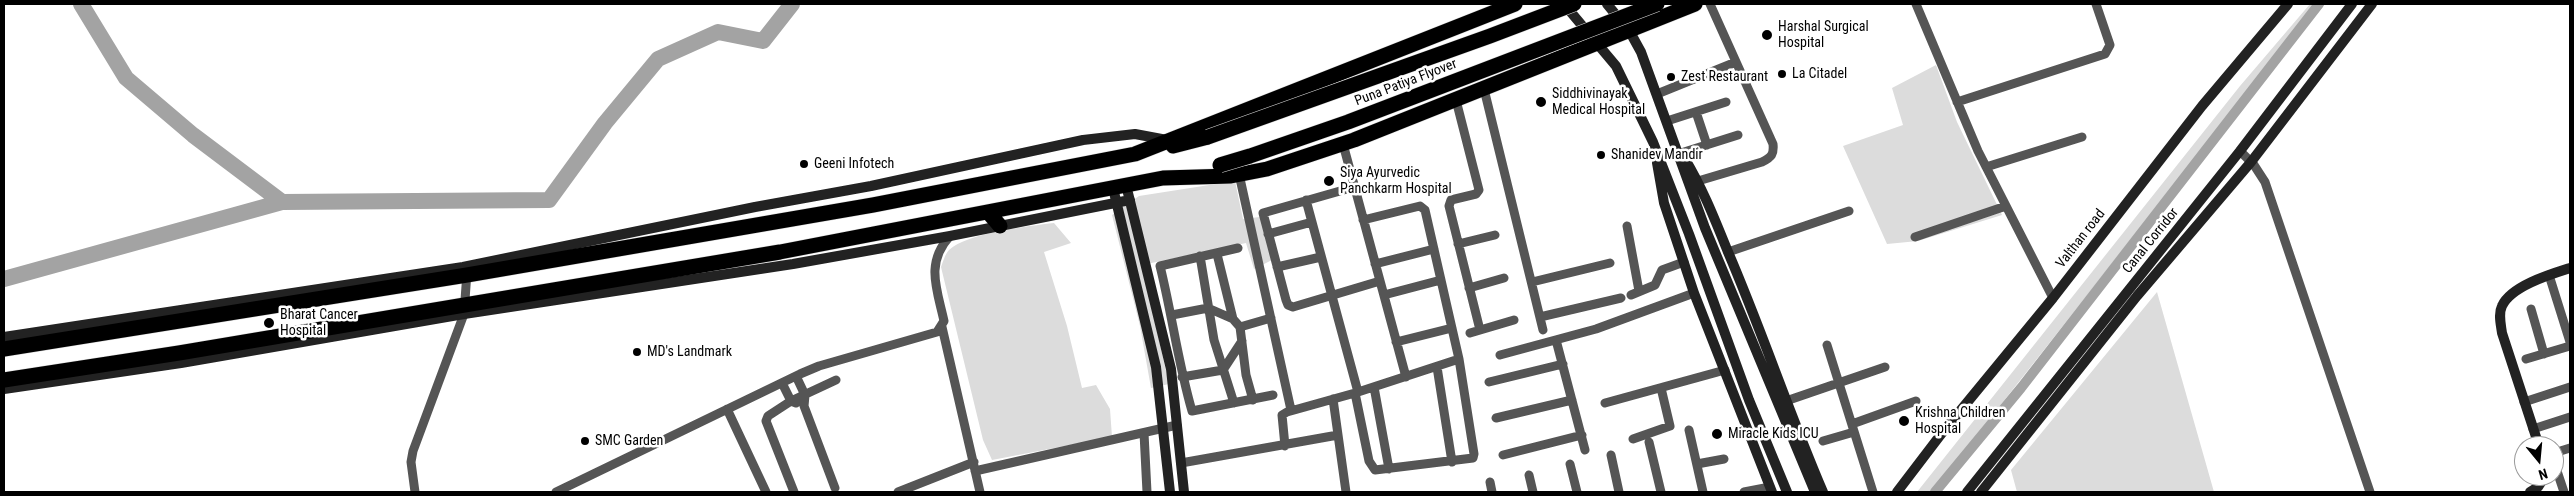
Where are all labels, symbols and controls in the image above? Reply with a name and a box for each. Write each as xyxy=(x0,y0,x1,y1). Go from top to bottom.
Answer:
place label: Harshal Surgical Hospital xyxy=(1778,19,1869,52)
marker: Harshal Surgical Hospital xyxy=(1760,28,1774,42)
street label: Puna Patiya Flyover xyxy=(1353,56,1459,110)
place label: La Citadel xyxy=(1792,66,1847,82)
marker: La Citadel xyxy=(1776,68,1788,80)
place label: Zest Restaurant xyxy=(1681,69,1768,85)
marker: Zest Restaurant xyxy=(1665,71,1677,83)
place label: Siddhivinayak Medical Hospital xyxy=(1552,86,1645,118)
marker: Siddhivinayak Medical Hospital xyxy=(1534,95,1548,109)
place label: Shanidev Mandir xyxy=(1611,147,1703,163)
marker: Shanidev Mandir xyxy=(1595,149,1607,161)
place label: Geeni Infotech xyxy=(814,156,894,172)
marker: Geeni Infotech xyxy=(798,158,810,170)
place label: Siya Ayurvedic Panchkarm Hospital xyxy=(1340,165,1452,198)
marker: Siya Ayurvedic Panchkarm Hospital xyxy=(1322,174,1336,188)
street label: Canal Corridor xyxy=(2119,205,2183,277)
street label: Valthan road xyxy=(2053,206,2109,272)
place label: Bharat Cancer Hospital xyxy=(280,307,358,340)
marker: Bharat Cancer Hospital xyxy=(262,316,276,330)
place label: MD's Landmark xyxy=(647,344,732,360)
marker: MD's Landmark xyxy=(631,346,643,358)
place label: Krishna Children Hospital xyxy=(1915,405,2006,438)
marker: Krishna Children Hospital xyxy=(1897,414,1911,428)
place label: Miracle Kids ICU xyxy=(1728,426,1819,442)
marker: Miracle Kids ICU xyxy=(1710,427,1724,441)
place label: SMC Garden xyxy=(595,433,663,449)
marker: SMC Garden xyxy=(579,435,591,447)
north arrow xyxy=(2514,436,2564,486)
text: N xyxy=(2537,465,2550,483)

